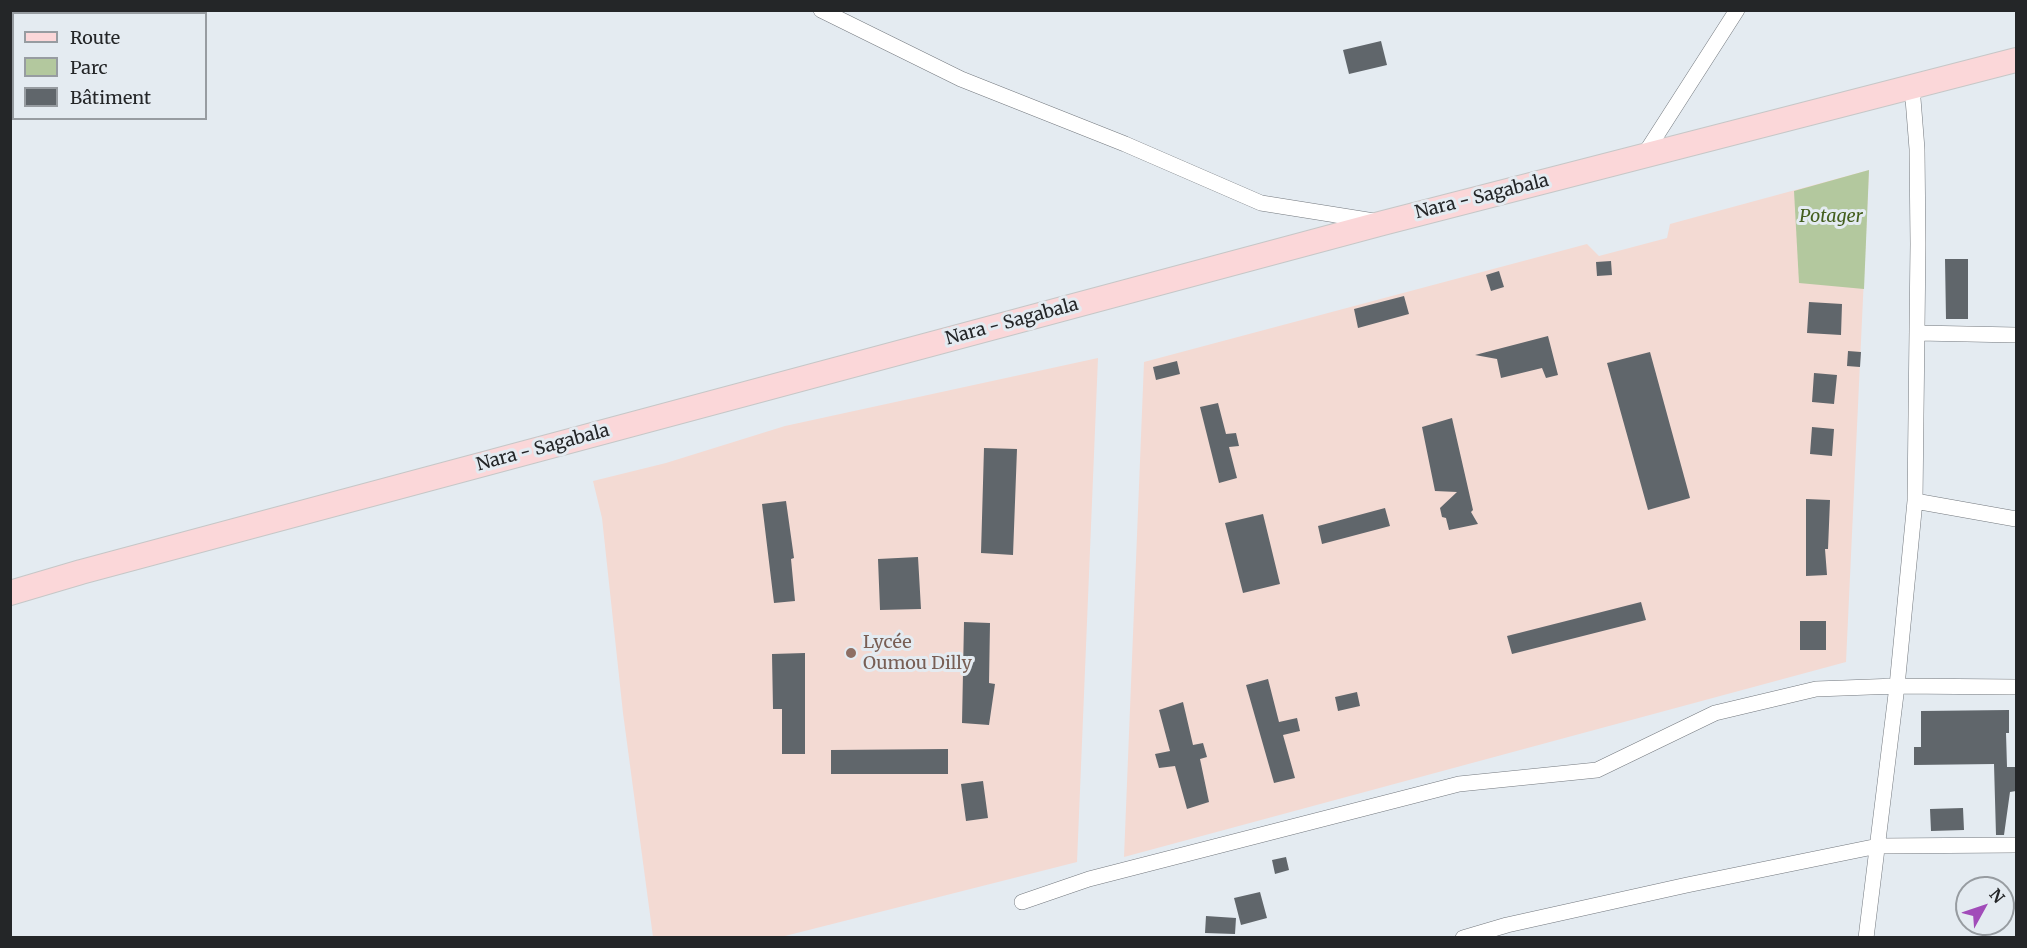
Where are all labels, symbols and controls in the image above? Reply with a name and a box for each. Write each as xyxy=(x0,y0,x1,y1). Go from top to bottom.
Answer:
legend xyxy=(12,12,207,120)
text: Route xyxy=(70,26,120,49)
text: Parc xyxy=(70,56,108,79)
text: Bâtiment xyxy=(70,86,151,109)
street label: Nara - Sagabala xyxy=(1413,170,1551,224)
park label: Potager xyxy=(1799,206,1863,228)
street label: Nara - Sagabala xyxy=(943,294,1081,350)
street label: Nara - Sagabala xyxy=(474,420,612,476)
place label: Lycée Oumou Dilly xyxy=(863,632,972,674)
marker: Lycée Oumou Dilly xyxy=(844,646,858,660)
north arrow xyxy=(1955,876,2015,936)
text: N xyxy=(1986,884,2009,907)

